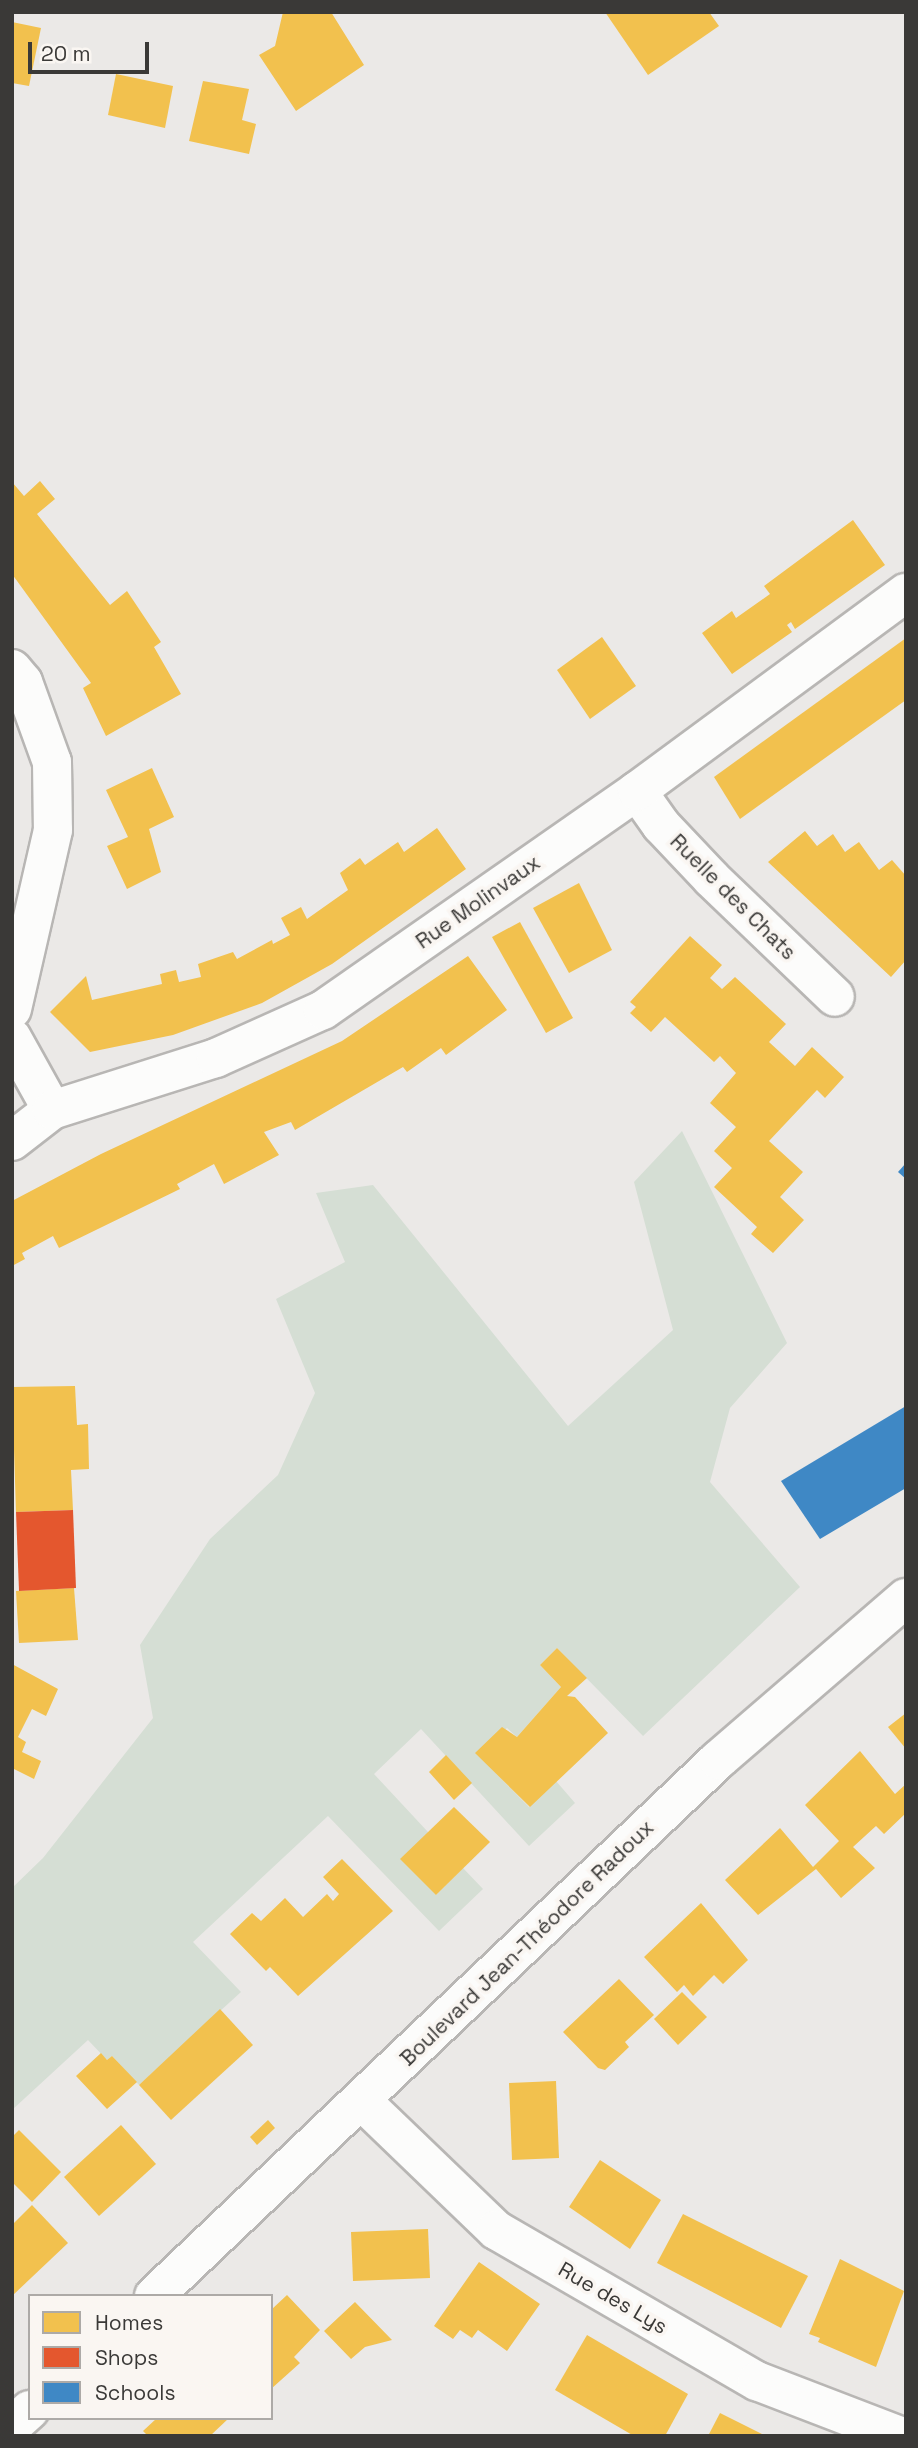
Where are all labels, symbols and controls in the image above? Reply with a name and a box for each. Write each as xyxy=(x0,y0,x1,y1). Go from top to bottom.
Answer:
scale bar xyxy=(32,28,152,72)
text: 20 m xyxy=(41,40,91,67)
street label: Ruelle des Chats xyxy=(665,829,801,965)
street label: Rue Molinvaux xyxy=(411,850,545,954)
street label: Boulevard Jean-Théodore Radoux xyxy=(395,1815,659,2071)
street label: Rue des Lys xyxy=(554,2257,672,2339)
legend xyxy=(28,2294,273,2420)
text: Homes xyxy=(95,2309,163,2336)
text: Shops xyxy=(95,2344,158,2371)
text: Schools xyxy=(95,2379,175,2406)

